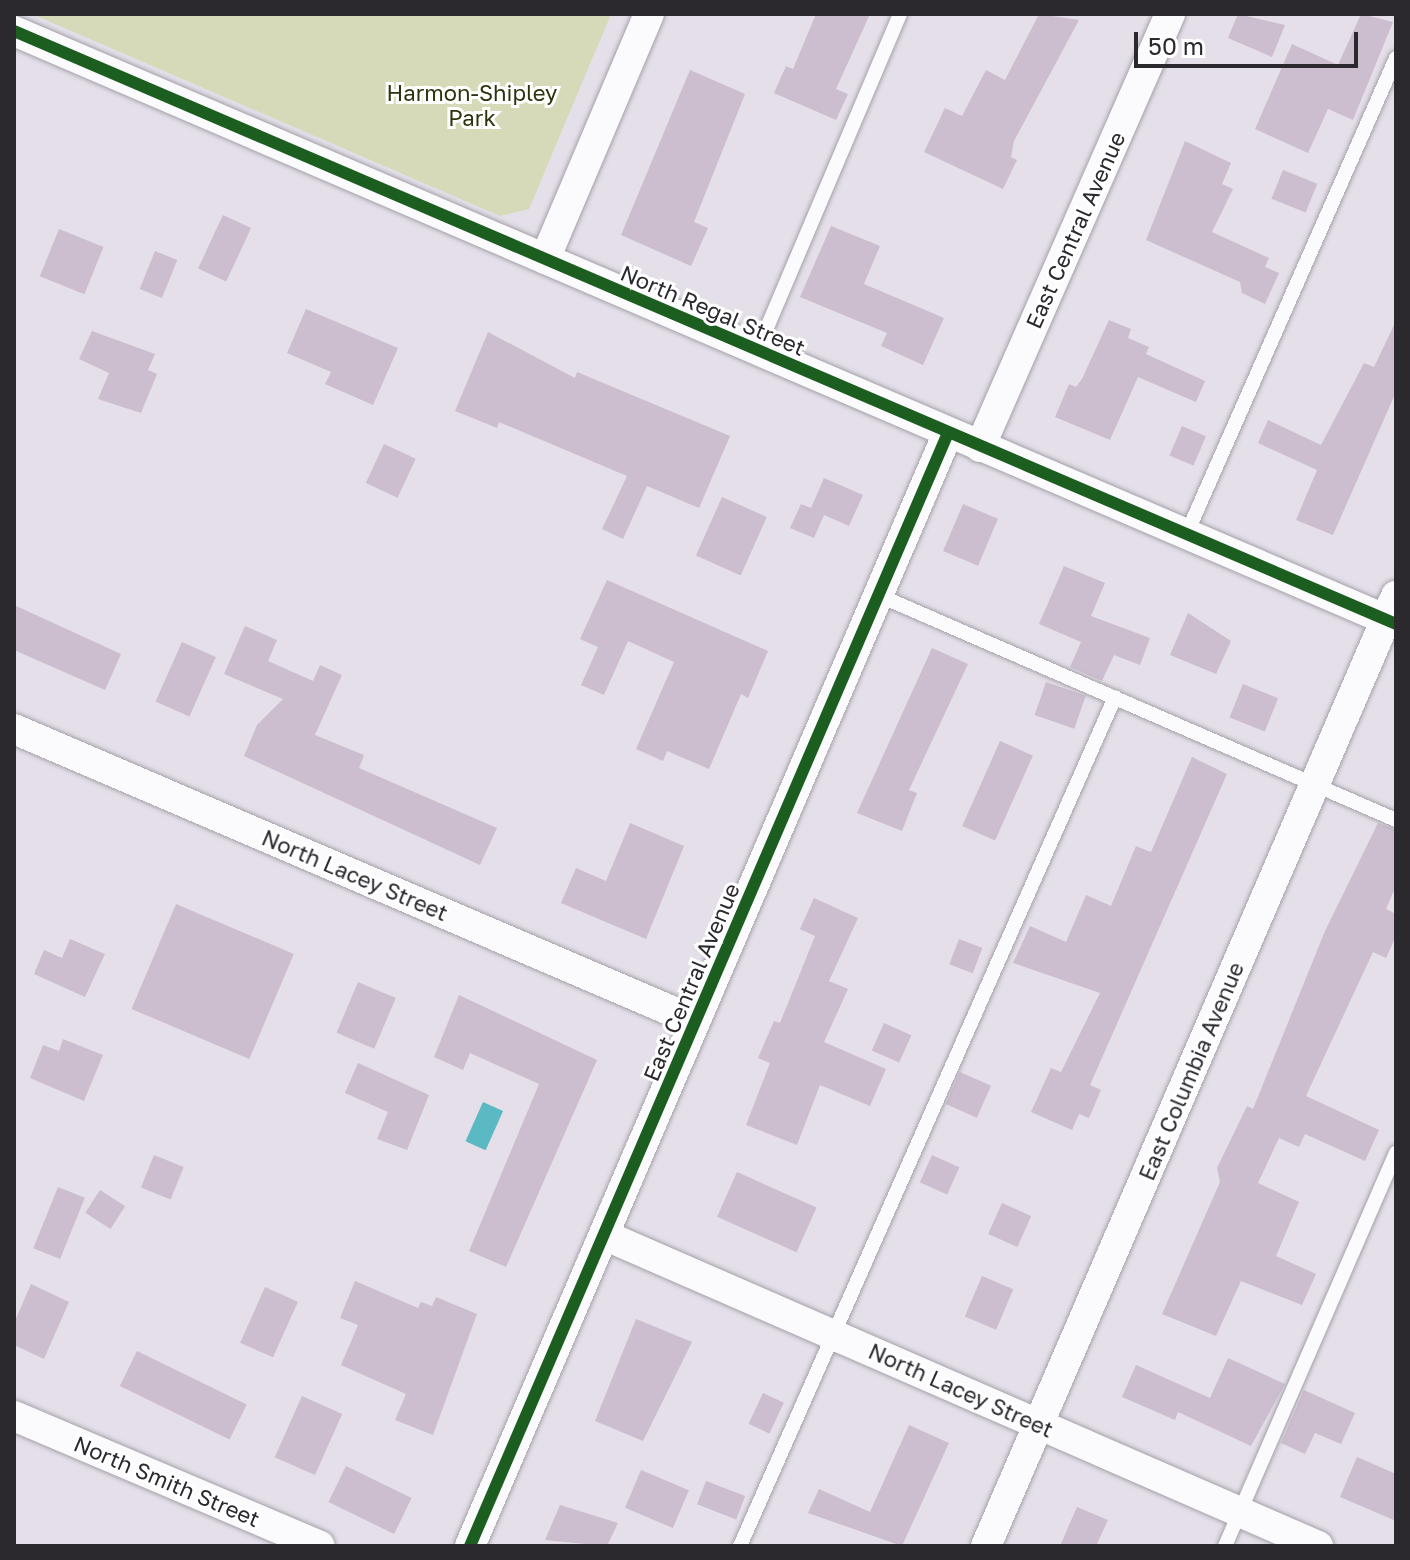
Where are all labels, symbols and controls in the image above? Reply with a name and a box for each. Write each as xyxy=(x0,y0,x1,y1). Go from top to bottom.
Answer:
scale bar xyxy=(1138,16,1362,66)
text: 50 m xyxy=(1148,31,1204,60)
park label: Harmon-Shipley Park xyxy=(387,79,557,130)
street label: East Central Avenue xyxy=(1020,128,1130,332)
street label: North Regal Street xyxy=(617,259,809,361)
street label: North Lacey Street xyxy=(258,824,452,926)
street label: East Central Avenue xyxy=(637,879,745,1085)
street label: East Columbia Avenue xyxy=(1133,958,1249,1184)
street label: North Lacey Street xyxy=(865,1337,1057,1443)
street label: North Smith Street xyxy=(70,1430,264,1532)

